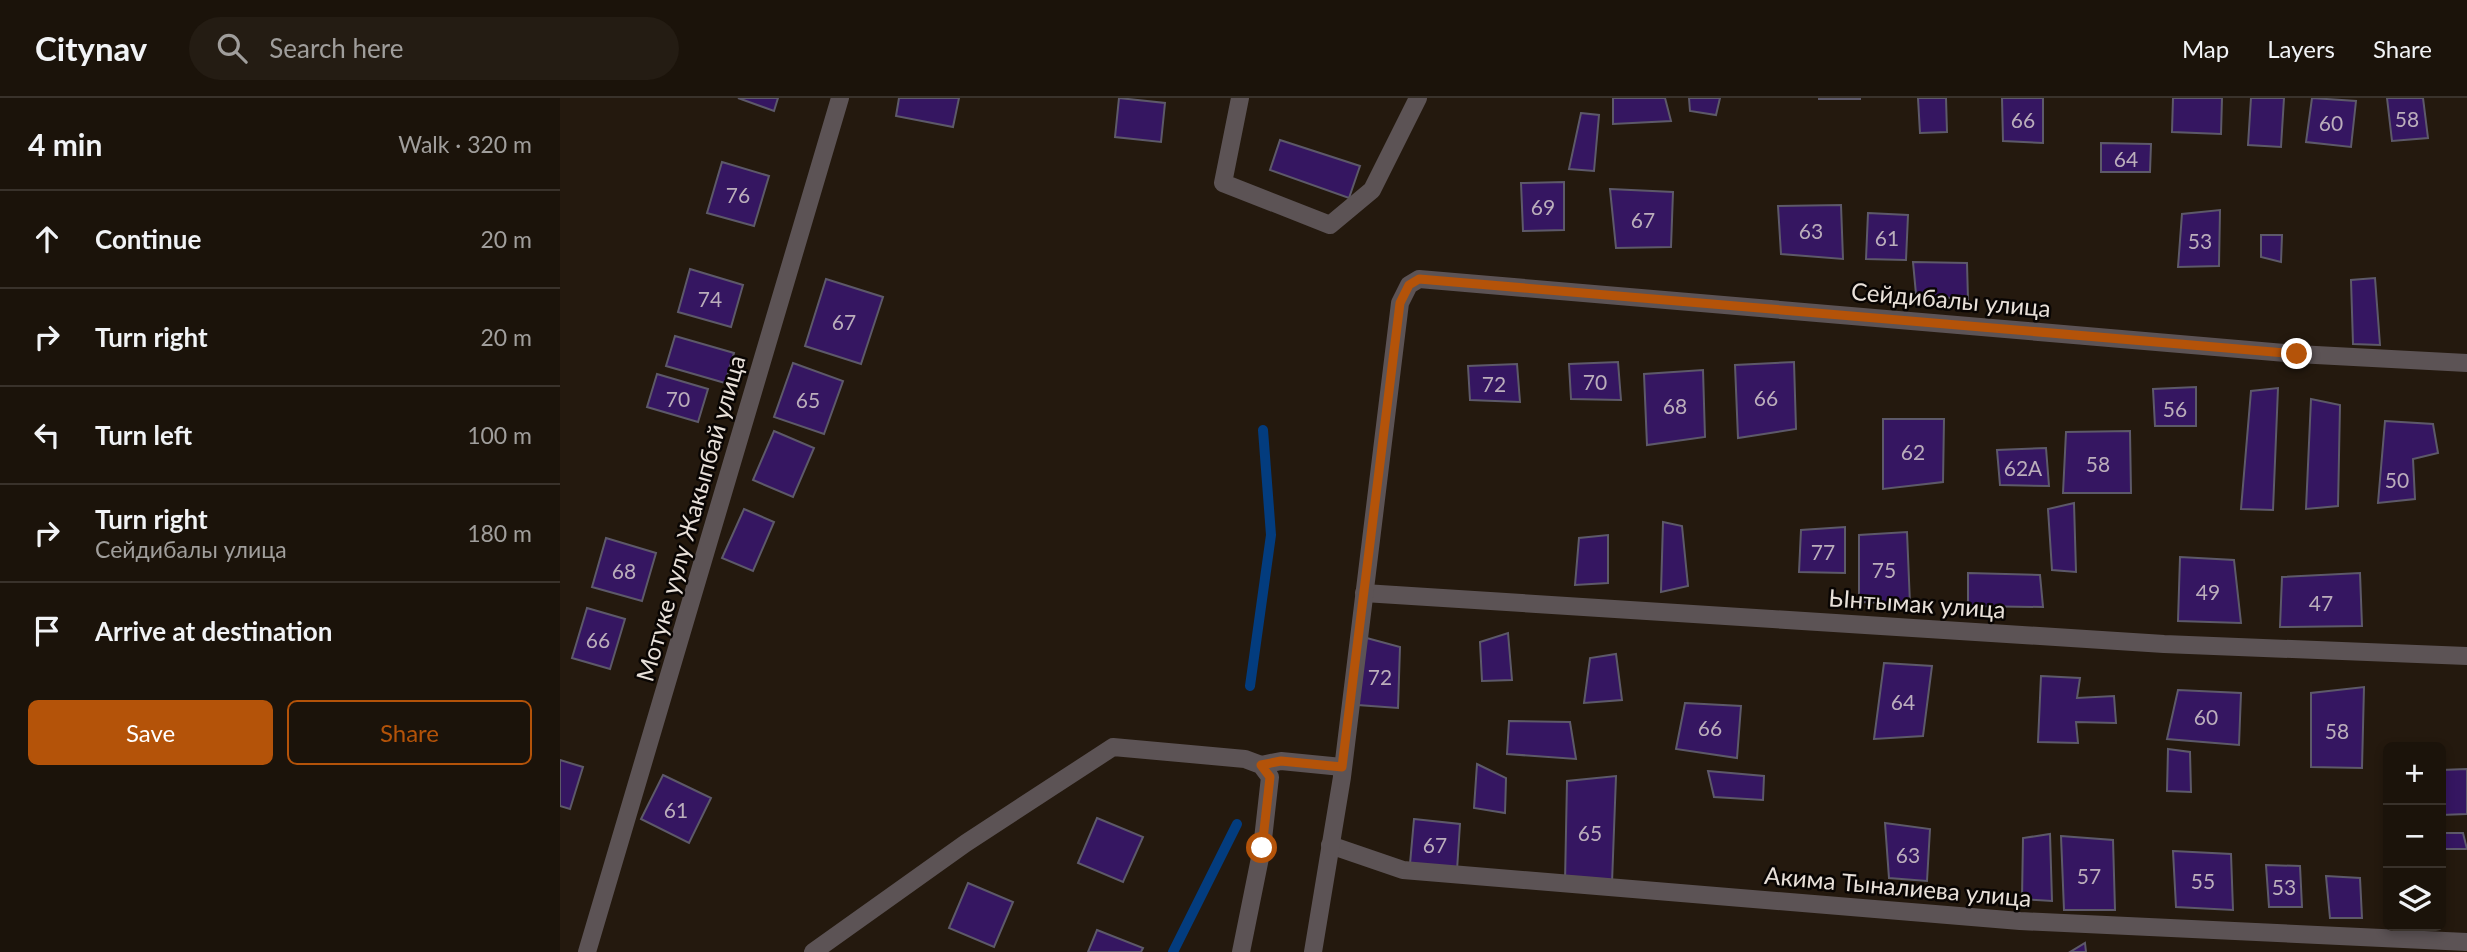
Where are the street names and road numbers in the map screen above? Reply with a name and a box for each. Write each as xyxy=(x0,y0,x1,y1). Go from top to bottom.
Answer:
street label: Сейдибалы улица xyxy=(1850,276,2052,322)
street label: Мотуке уулу Жакыпбай улица xyxy=(629,352,751,684)
street label: Ынтымак улица xyxy=(1828,582,2006,624)
street label: Акима Тыналиева улица xyxy=(1763,860,2033,912)

